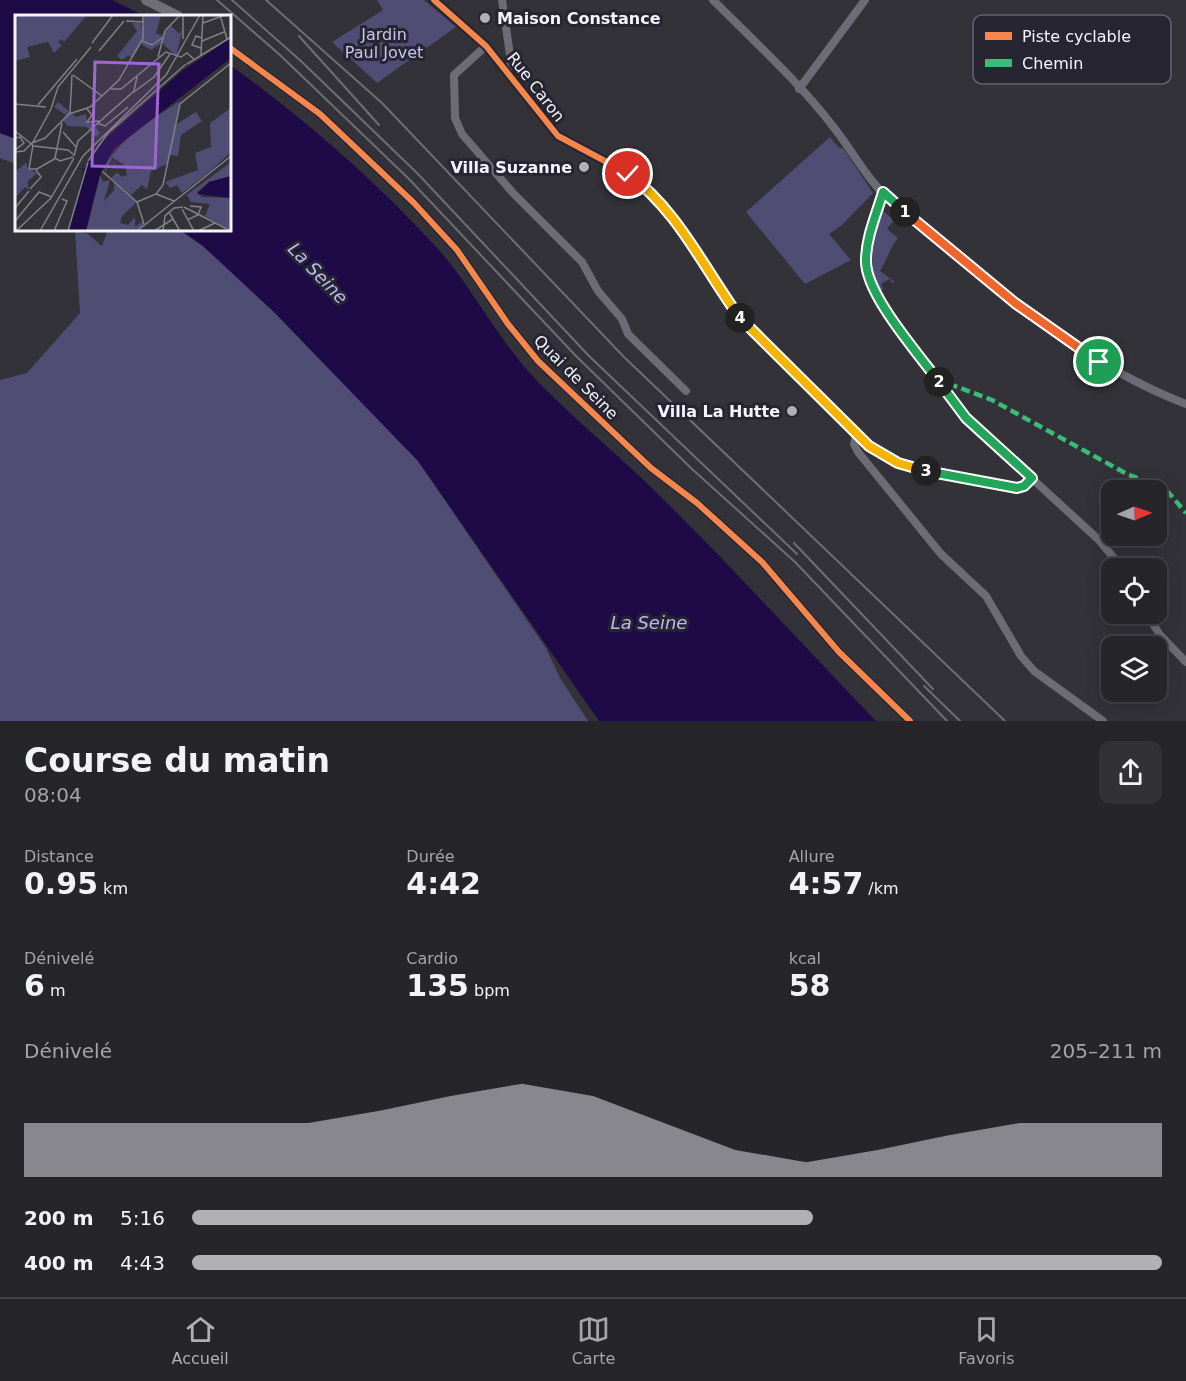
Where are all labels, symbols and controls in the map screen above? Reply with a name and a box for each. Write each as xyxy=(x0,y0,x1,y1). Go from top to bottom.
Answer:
place label: Maison Constance xyxy=(497,9,661,28)
marker: Maison Constance xyxy=(478,11,492,25)
inset map xyxy=(15,15,231,231)
legend xyxy=(973,15,1171,84)
park label: Jardin Paul Jovet xyxy=(345,25,423,62)
text: Piste cyclable xyxy=(1022,27,1131,46)
street label: Rue Caron xyxy=(503,49,569,125)
text: Chemin xyxy=(1022,54,1083,73)
pin xyxy=(602,148,653,199)
icon: check xyxy=(611,157,644,190)
place label: Villa Suzanne xyxy=(450,158,572,177)
marker: Villa Suzanne xyxy=(577,160,591,174)
pin: 1 xyxy=(890,197,920,227)
text: 1 xyxy=(899,202,911,221)
water label: La Seine xyxy=(284,238,352,308)
pin: 4 xyxy=(725,303,755,333)
text: 4 xyxy=(734,308,746,327)
street label: Quai de Seine xyxy=(530,331,622,423)
pin xyxy=(1073,336,1124,387)
icon: arrive xyxy=(1082,345,1115,378)
pin: 2 xyxy=(924,367,954,397)
text: 2 xyxy=(933,372,945,391)
place label: Villa La Hutte xyxy=(658,402,780,421)
marker: Villa La Hutte xyxy=(785,404,799,418)
pin: 3 xyxy=(911,456,941,486)
text: 3 xyxy=(920,461,932,480)
north arrow xyxy=(1101,480,1167,546)
map controls xyxy=(1101,480,1167,702)
button: locate xyxy=(1101,558,1167,624)
water label: La Seine xyxy=(611,612,687,633)
button: layers xyxy=(1101,636,1167,702)
text: Course du matin xyxy=(24,741,330,780)
button: share xyxy=(1099,741,1162,804)
text: 08:04 xyxy=(24,783,82,807)
text: Distance xyxy=(24,847,94,866)
text: Durée xyxy=(406,847,455,866)
text: Allure xyxy=(789,847,835,866)
text: 0.95 xyxy=(24,866,98,901)
text: 4:42 xyxy=(406,866,481,901)
text: 4:57 xyxy=(789,866,863,901)
text: km xyxy=(98,879,128,898)
text: /km xyxy=(863,879,899,898)
text: Dénivelé xyxy=(24,949,94,968)
text: Cardio xyxy=(406,949,458,968)
text: kcal xyxy=(789,949,821,968)
text: 6 xyxy=(24,968,45,1003)
text: 135 xyxy=(406,968,469,1003)
text: 58 xyxy=(789,968,830,1003)
text: m xyxy=(45,981,66,1000)
text: bpm xyxy=(469,981,510,1000)
text: Dénivelé xyxy=(24,1039,112,1063)
text: 205–211 m xyxy=(1050,1039,1162,1063)
text: 200 m xyxy=(24,1206,94,1230)
text: 5:16 xyxy=(120,1206,165,1230)
text: 400 m xyxy=(24,1251,94,1275)
text: 4:43 xyxy=(120,1251,165,1275)
tab: Accueil xyxy=(172,1313,229,1368)
tab: Carte xyxy=(572,1313,615,1368)
tab: Favoris xyxy=(958,1313,1014,1368)

